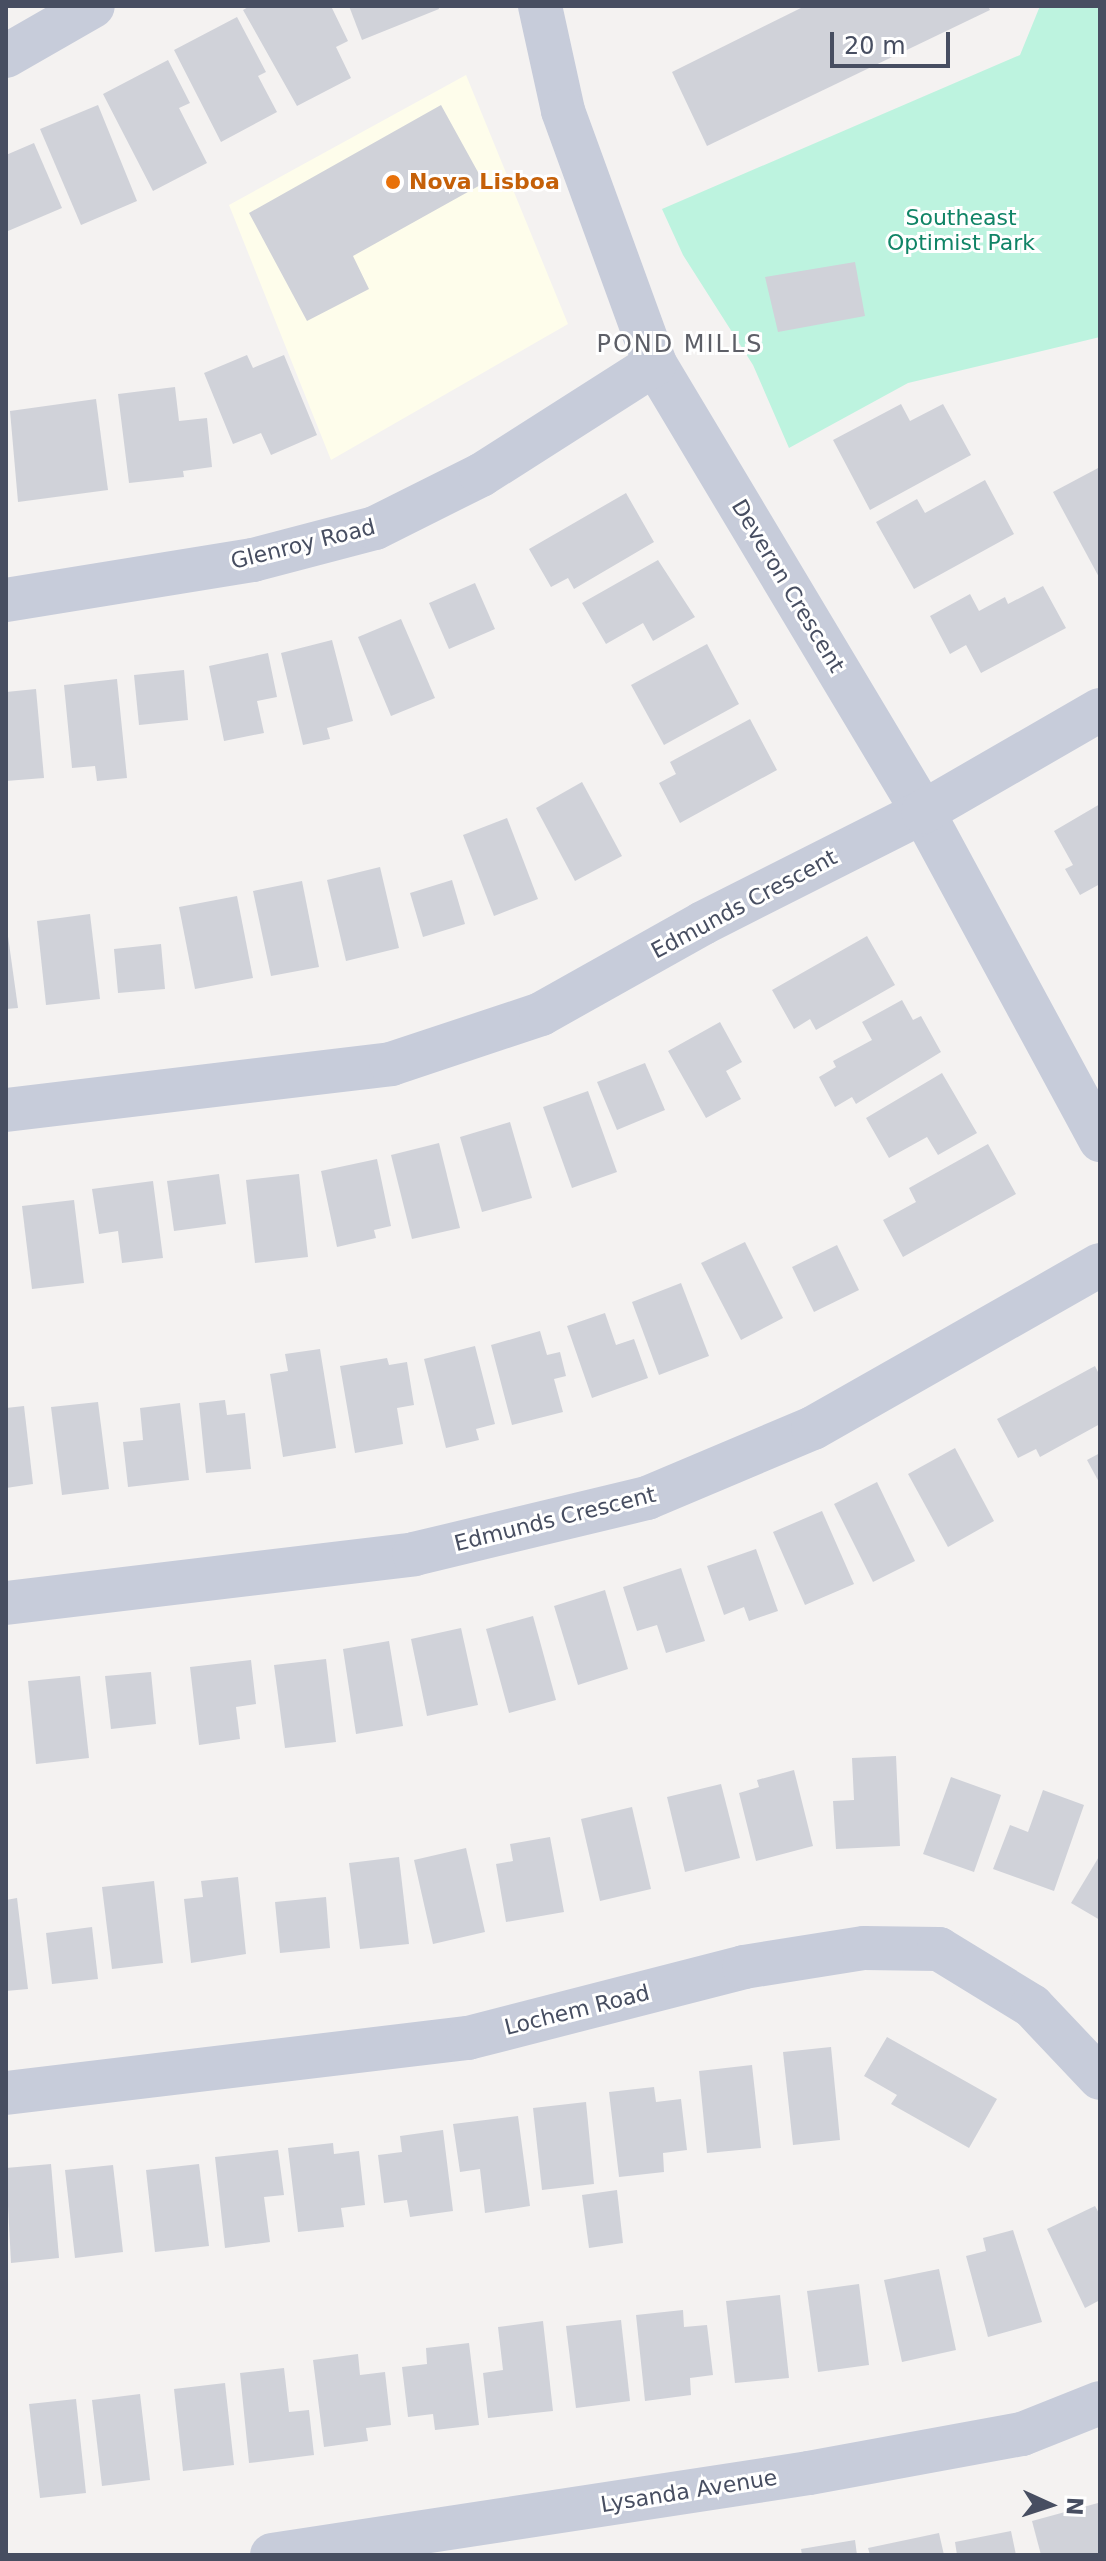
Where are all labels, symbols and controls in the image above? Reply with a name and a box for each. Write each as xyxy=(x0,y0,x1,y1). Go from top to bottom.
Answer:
scale bar xyxy=(834,16,954,66)
text: 20 m xyxy=(844,32,906,60)
place label: Nova Lisboa xyxy=(409,169,560,195)
marker: Nova Lisboa xyxy=(384,173,402,191)
park label: Southeast Optimist Park xyxy=(887,204,1035,256)
district label: POND MILLS xyxy=(596,331,764,359)
street label: Deveron Crescent xyxy=(726,495,850,677)
street label: Glenroy Road xyxy=(228,513,378,575)
street label: Edmunds Crescent xyxy=(647,844,841,964)
street label: Edmunds Crescent xyxy=(452,1481,658,1557)
street label: Lochem Road xyxy=(502,1979,652,2041)
street label: Lysanda Avenue xyxy=(599,2464,779,2518)
north arrow xyxy=(1010,2465,1090,2545)
text: N xyxy=(1062,2496,1087,2516)

